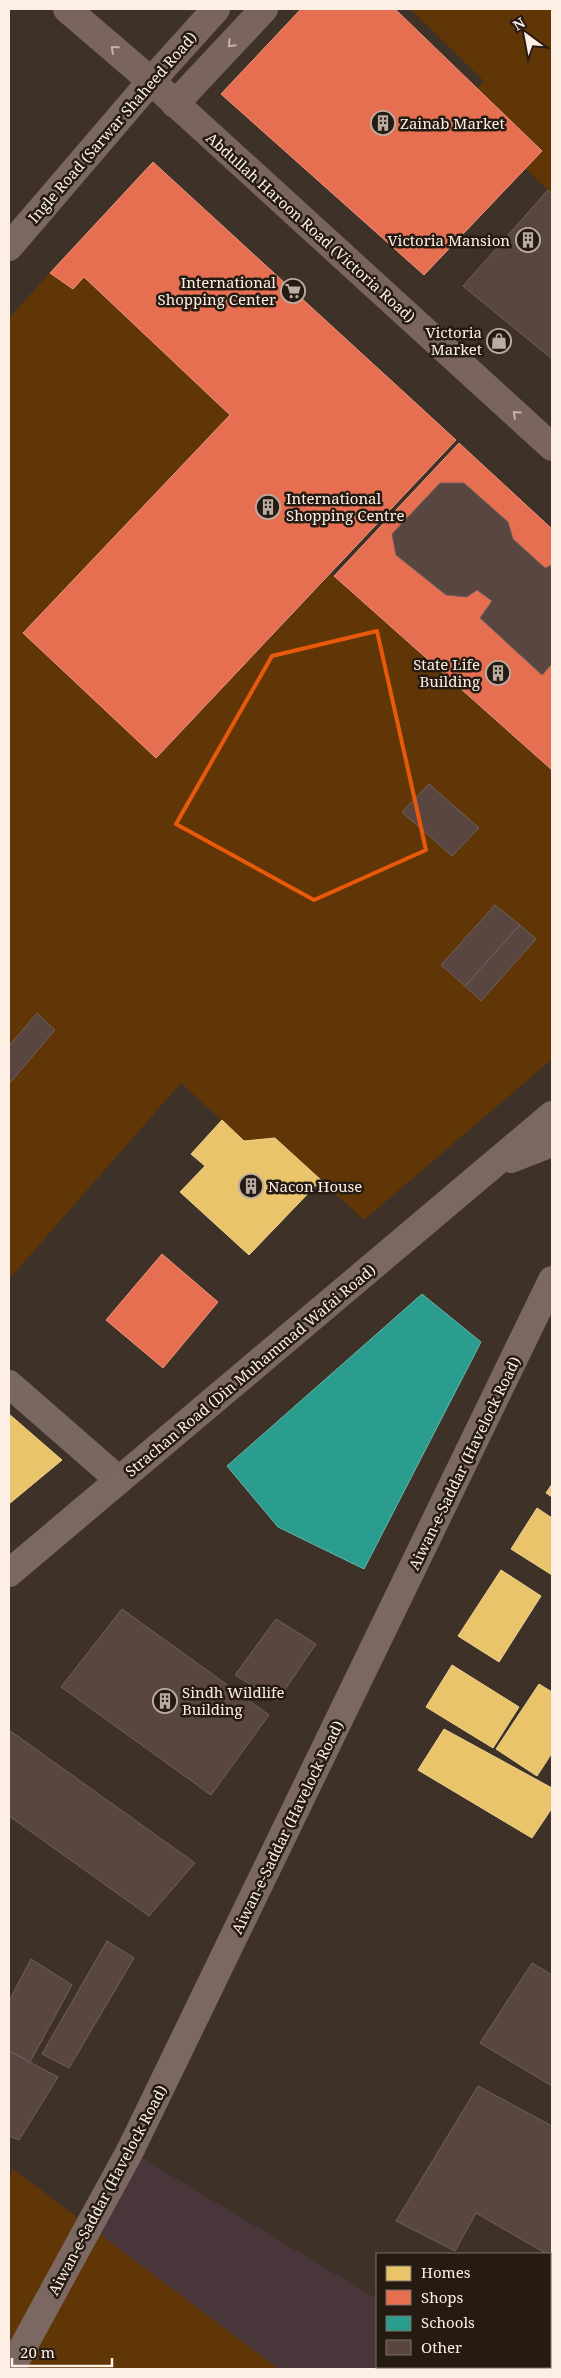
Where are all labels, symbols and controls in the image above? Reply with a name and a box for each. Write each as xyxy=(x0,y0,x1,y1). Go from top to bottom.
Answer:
north arrow xyxy=(501,10,551,60)
text: N xyxy=(509,13,529,35)
street label: Ingle Road (Sarwar Shaheed Road) xyxy=(23,27,201,227)
one-way arrow xyxy=(228,39,237,48)
one-way arrow xyxy=(110,46,119,55)
building icon: Zainab Market xyxy=(370,110,396,136)
place label: Zainab Market xyxy=(400,113,505,133)
street label: Abdullah Haroon Road (Victoria Road) xyxy=(202,128,420,326)
building icon: Victoria Mansion xyxy=(515,227,541,253)
place label: Victoria Mansion xyxy=(387,230,510,250)
place label: International Shopping Center xyxy=(158,272,276,309)
supermarket icon: International Shopping Center xyxy=(280,278,306,304)
place label: Victoria Market xyxy=(425,322,482,359)
shop icon: Victoria Market xyxy=(486,328,512,354)
one-way arrow xyxy=(513,411,522,420)
place label: International Shopping Centre xyxy=(286,488,405,525)
building icon: International Shopping Centre xyxy=(255,494,281,520)
place label: State Life Building xyxy=(413,654,480,691)
building icon: State Life Building xyxy=(485,660,511,686)
building icon: Nacon House xyxy=(238,1173,264,1199)
place label: Nacon House xyxy=(268,1176,362,1196)
street label: Strachan Road (Din Muhammad Wafai Road) xyxy=(121,1259,379,1481)
street label: Aiwan-e-Saddar (Havelock Road) xyxy=(403,1353,525,1573)
place label: Sindh Wildlife Building xyxy=(182,1682,285,1719)
building icon: Sindh Wildlife Building xyxy=(152,1688,178,1714)
street label: Aiwan-e-Saddar (Havelock Road) xyxy=(226,1717,348,1937)
street label: Aiwan-e-Saddar (Havelock Road) xyxy=(43,2081,171,2299)
legend xyxy=(376,2253,551,2368)
text: Homes xyxy=(421,2262,471,2282)
text: Shops xyxy=(421,2287,464,2307)
text: Schools xyxy=(421,2312,475,2332)
scale bar xyxy=(12,2336,112,2368)
text: Other xyxy=(421,2337,462,2357)
text: 20 m xyxy=(20,2342,55,2362)

